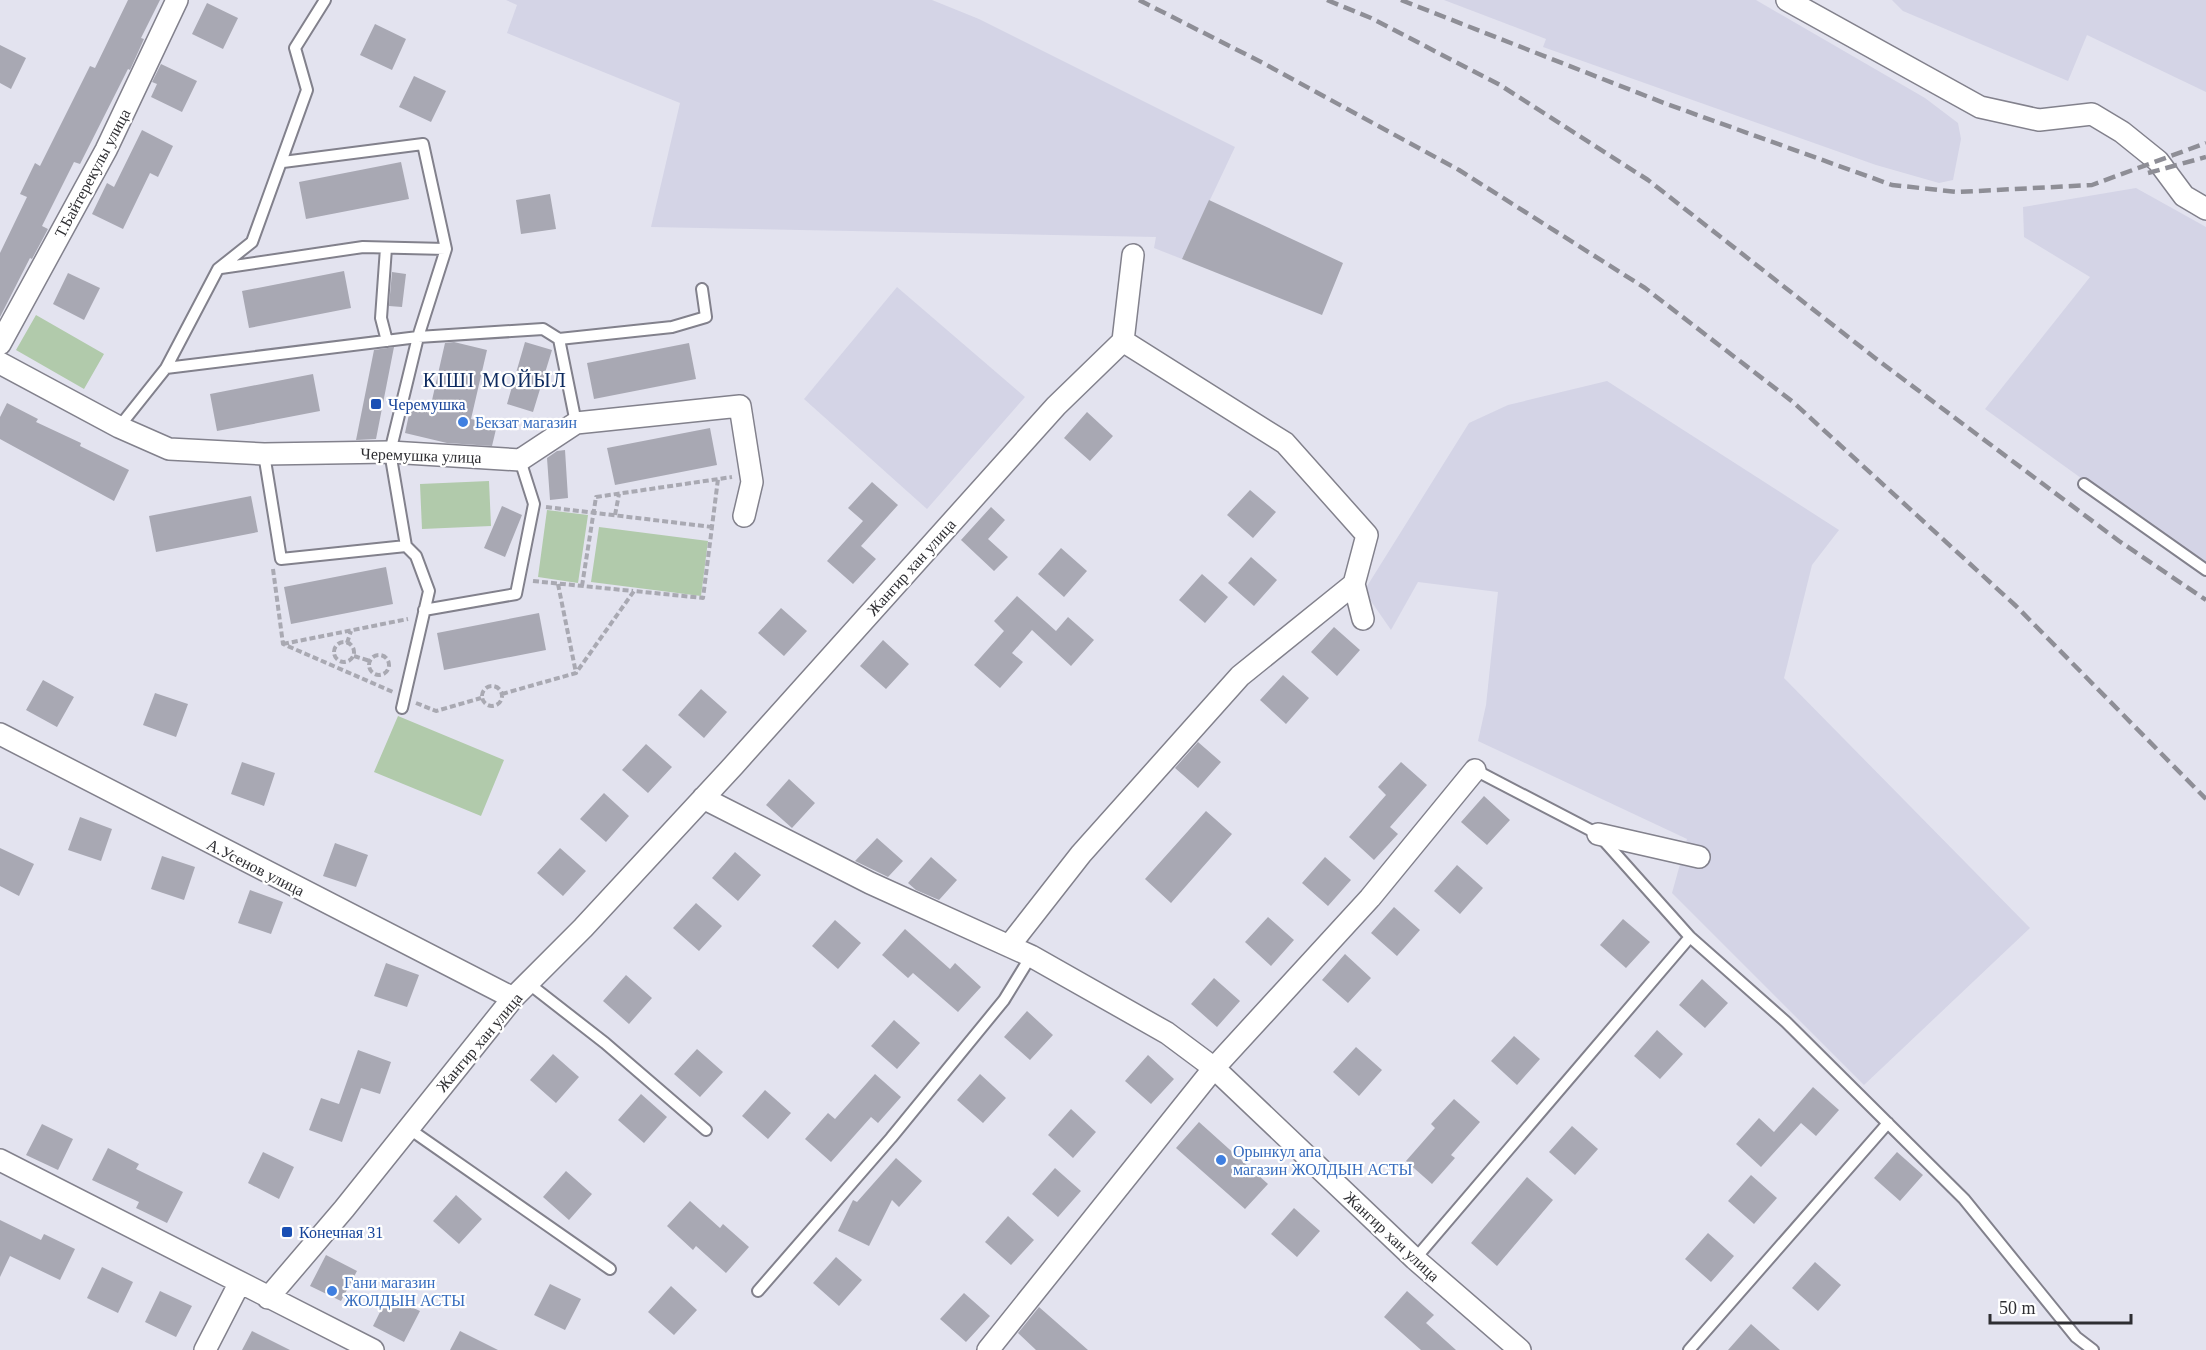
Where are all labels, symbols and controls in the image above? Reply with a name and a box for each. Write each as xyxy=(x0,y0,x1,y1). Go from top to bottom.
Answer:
street label: Т.Байтерекулы улица xyxy=(51,106,134,241)
district label: КІШІ МОЙЫЛ xyxy=(423,369,567,391)
place label: Черемушка xyxy=(388,396,466,414)
marker: Черемушка xyxy=(369,397,383,411)
place label: Бекзат магазин xyxy=(475,414,578,431)
marker: Бекзат магазин xyxy=(456,415,470,429)
street label: Черемушка улица xyxy=(360,445,482,467)
street label: Жангир хан улица xyxy=(864,516,960,620)
street label: А.Усенов улица xyxy=(204,836,307,900)
street label: Жангир хан улица xyxy=(433,989,526,1096)
place label: Орынкул апа магазин ЖОЛДЫН АСТЫ xyxy=(1233,1143,1412,1179)
marker: Орынкул апа магазин ЖОЛДЫН АСТЫ xyxy=(1214,1153,1228,1167)
street label: Жангир хан улица xyxy=(1340,1188,1443,1285)
place label: Конечная 31 xyxy=(299,1224,383,1241)
marker: Конечная 31 xyxy=(280,1225,294,1239)
place label: Гани магазин ЖОЛДЫН АСТЫ xyxy=(344,1274,465,1310)
marker: Гани магазин ЖОЛДЫН АСТЫ xyxy=(325,1284,339,1298)
scale bar xyxy=(1990,1287,2131,1325)
text: 50 m xyxy=(1999,1298,2036,1318)

